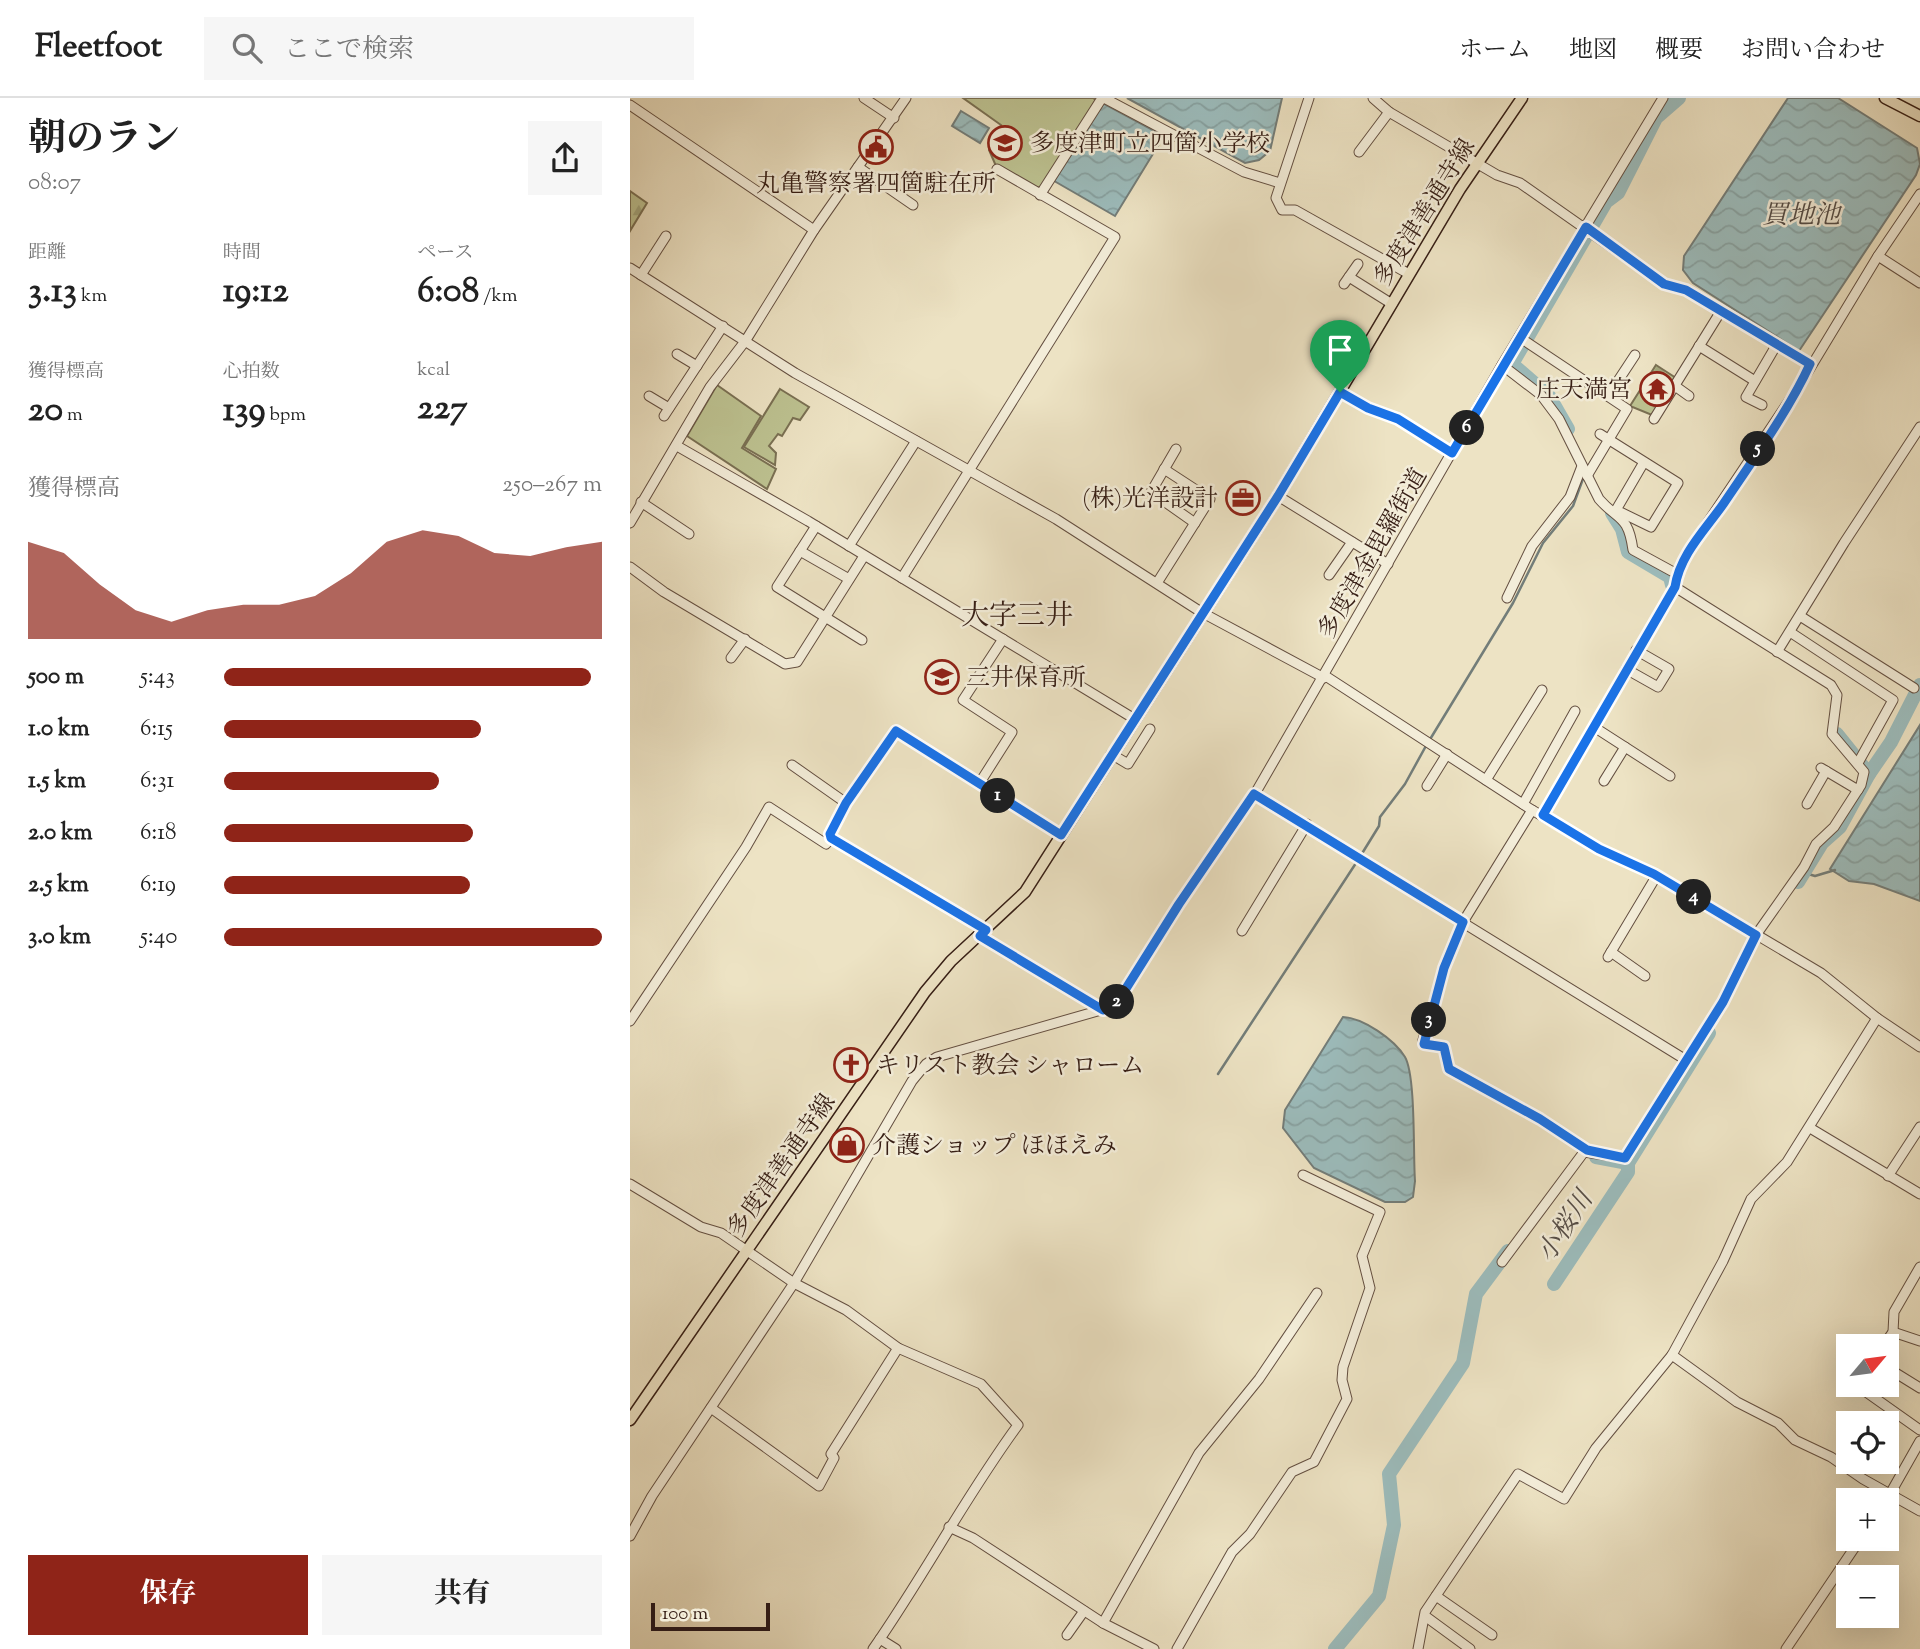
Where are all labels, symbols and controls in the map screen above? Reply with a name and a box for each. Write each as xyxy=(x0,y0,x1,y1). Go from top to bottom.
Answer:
search box xyxy=(204,17,694,80)
text: Fleetfoot xyxy=(35,24,162,72)
icon: search xyxy=(228,29,266,67)
text: ここで検索 xyxy=(284,32,414,69)
text: ホーム xyxy=(1459,34,1531,68)
text: 地図 xyxy=(1569,34,1617,68)
text: 概要 xyxy=(1655,34,1703,68)
text: お問い合わせ xyxy=(1741,34,1885,68)
text: 朝のラン xyxy=(28,114,180,168)
button: share xyxy=(528,121,602,195)
school or university icon: 多度津町立四箇小学校 xyxy=(986,124,1024,162)
public building icon: 丸亀警察署四箇駐在所 xyxy=(857,128,895,166)
place label: 多度津町立四箇小学校 xyxy=(1030,128,1270,162)
street label: 多度津善通寺線 xyxy=(1367,133,1485,293)
text: 08:07 xyxy=(28,167,81,200)
place label: 丸亀警察署四箇駐在所 xyxy=(756,168,996,202)
water label: 買地池 xyxy=(1762,198,1843,235)
text: 距離 xyxy=(28,240,66,267)
text: 時間 xyxy=(223,240,261,267)
text: ペース xyxy=(417,240,473,267)
text: 3.13 xyxy=(28,267,77,318)
text: 19:12 xyxy=(223,267,289,318)
text: 6:08 xyxy=(417,267,479,318)
text: km xyxy=(77,283,107,310)
text: /km xyxy=(479,283,518,310)
pin xyxy=(1310,320,1370,392)
icon: arrive xyxy=(1321,331,1359,369)
text: kcal xyxy=(417,357,450,384)
text: 獲得標高 xyxy=(28,359,104,386)
text: 心拍数 xyxy=(223,359,280,386)
temple icon: 庄天満宮 xyxy=(1638,370,1676,408)
place label: 庄天満宮 xyxy=(1536,374,1632,408)
text: 227 xyxy=(417,384,468,435)
text: 20 xyxy=(28,386,63,437)
text: 139 xyxy=(223,386,265,437)
text: m xyxy=(63,402,83,429)
text: bpm xyxy=(265,402,306,429)
pin: 6 xyxy=(1450,410,1484,446)
text: 6 xyxy=(1462,414,1471,441)
pin: 5 xyxy=(1740,432,1776,466)
text: 5 xyxy=(1754,435,1761,462)
street label: 多度津金毘羅街道 xyxy=(1311,462,1436,646)
text: 250–267 m xyxy=(502,469,602,502)
text: 獲得標高 xyxy=(28,473,120,506)
office icon: (株)光洋設計 xyxy=(1224,479,1262,517)
place label: (株)光洋設計 xyxy=(1082,483,1218,517)
district label: 大字三井 xyxy=(961,597,1073,637)
school or university icon: 三井保育所 xyxy=(923,658,961,696)
text: 500 m xyxy=(28,661,84,694)
text: 5:43 xyxy=(140,661,175,694)
place label: 三井保育所 xyxy=(966,662,1086,696)
text: 1.0 km xyxy=(28,713,90,746)
text: 6:15 xyxy=(140,713,173,746)
text: 1.5 km xyxy=(28,765,86,798)
text: 6:31 xyxy=(140,765,174,798)
pin: 1 xyxy=(980,778,1016,814)
text: 1 xyxy=(994,782,1001,809)
text: 2.0 km xyxy=(28,817,93,850)
text: 6:18 xyxy=(140,817,177,850)
text: 2.5 km xyxy=(28,869,89,902)
text: 6:19 xyxy=(140,869,176,902)
pin: 4 xyxy=(1676,880,1712,914)
text: 4 xyxy=(1689,883,1698,910)
text: 3.0 km xyxy=(28,921,91,954)
text: 5:40 xyxy=(140,921,177,954)
pin: 2 xyxy=(1100,984,1134,1020)
text: 2 xyxy=(1112,988,1121,1015)
pin: 3 xyxy=(1412,1002,1446,1038)
text: 3 xyxy=(1425,1006,1432,1033)
church icon: キリスト教会 シャローム xyxy=(832,1046,870,1084)
place label: キリスト教会 シャローム xyxy=(876,1050,1144,1084)
street label: 多度津善通寺線 xyxy=(721,1088,845,1245)
shop icon: 介護ショップ ほほえみ xyxy=(828,1126,866,1164)
place label: 介護ショップ ほほえみ xyxy=(872,1130,1117,1164)
water label: 小桜川 xyxy=(1529,1182,1604,1270)
north arrow xyxy=(1836,1334,1899,1396)
map controls xyxy=(1836,1334,1899,1628)
button: locate xyxy=(1836,1411,1899,1474)
button: + xyxy=(1836,1488,1899,1551)
button: 保存 xyxy=(28,1555,308,1635)
button: 共有 xyxy=(322,1555,602,1635)
button: − xyxy=(1836,1565,1899,1628)
scale bar xyxy=(651,1600,770,1632)
text: 100 m xyxy=(662,1601,708,1628)

